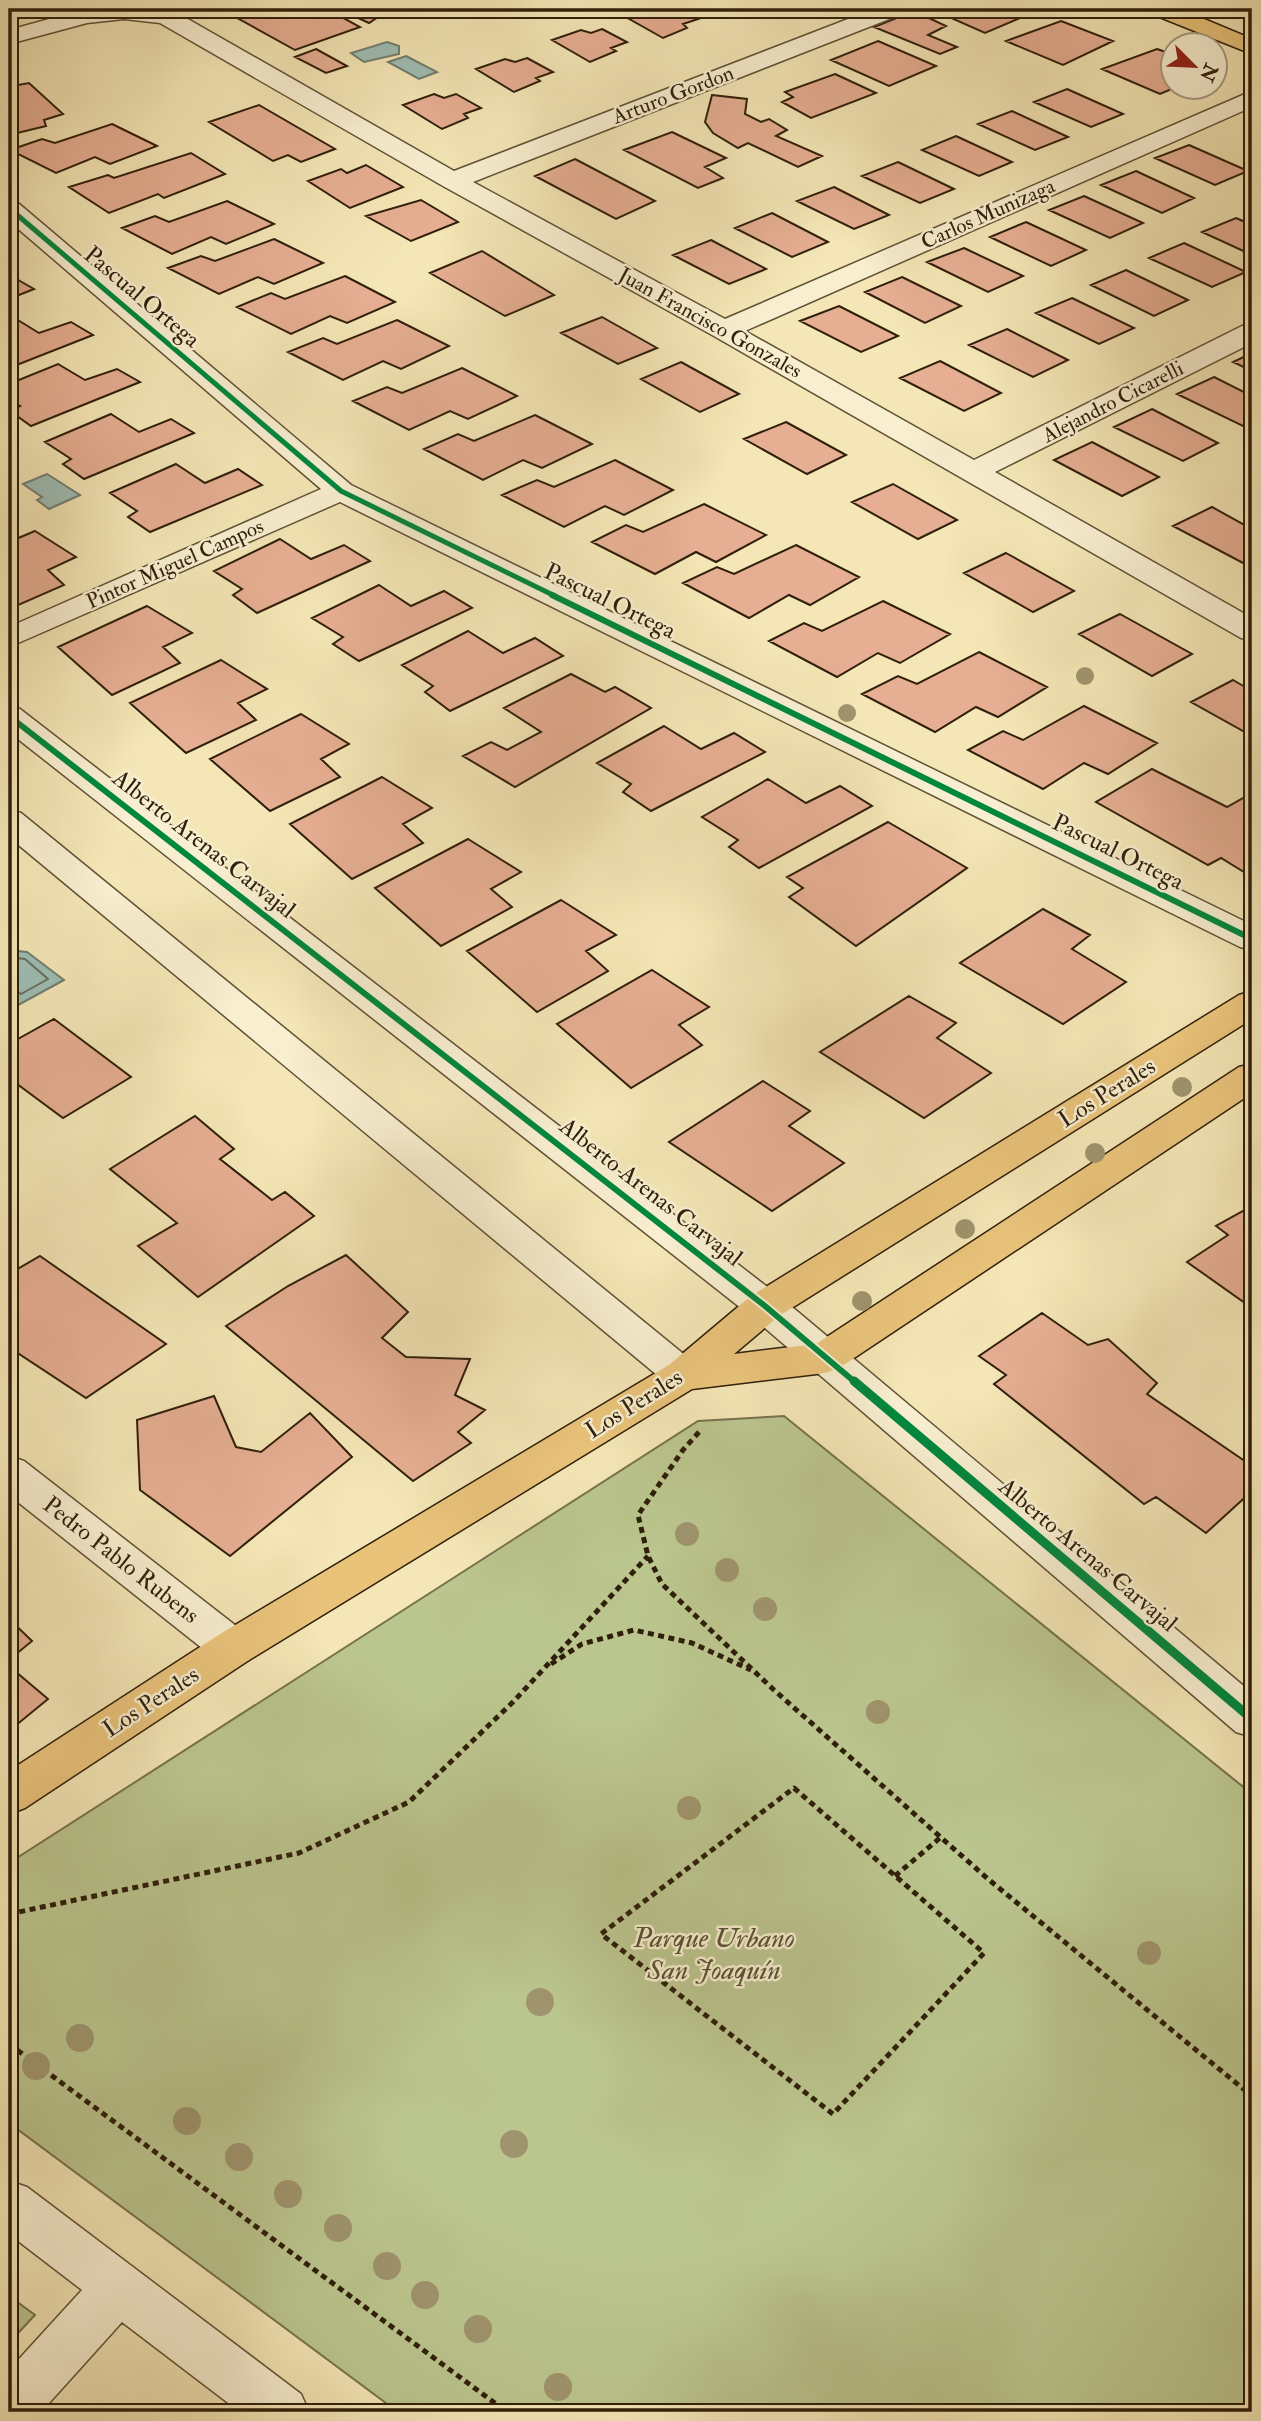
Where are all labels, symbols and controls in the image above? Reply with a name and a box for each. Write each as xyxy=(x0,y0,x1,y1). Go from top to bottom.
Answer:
north arrow xyxy=(1160,32,1230,102)
street label: Arturo Gordon xyxy=(608,59,738,131)
text: N xyxy=(1194,59,1223,86)
street label: Carlos Munizaga xyxy=(917,172,1059,256)
street label: Pascual Ortega xyxy=(77,239,207,355)
street label: Juan Francisco Gonzales xyxy=(613,261,806,385)
street label: Alejandro Cicarelli xyxy=(1037,355,1189,450)
street label: Pintor Miguel Campos xyxy=(82,513,268,615)
street label: Pascual Ortega xyxy=(539,556,682,647)
street label: Alberto Arenas Carvajal xyxy=(105,762,302,925)
street label: Pascual Ortega xyxy=(1047,807,1190,898)
street label: Los Perales xyxy=(1053,1051,1161,1135)
street label: Alberto Arenas Carvajal xyxy=(552,1110,749,1273)
street label: Los Perales xyxy=(580,1362,688,1446)
street label: Alberto Arenas Carvajal xyxy=(991,1470,1184,1639)
street label: Pedro Pablo Rubens xyxy=(37,1489,205,1631)
street label: Los Perales xyxy=(97,1659,205,1745)
park label: Parque Urbano San Joaquín xyxy=(632,1921,795,1988)

